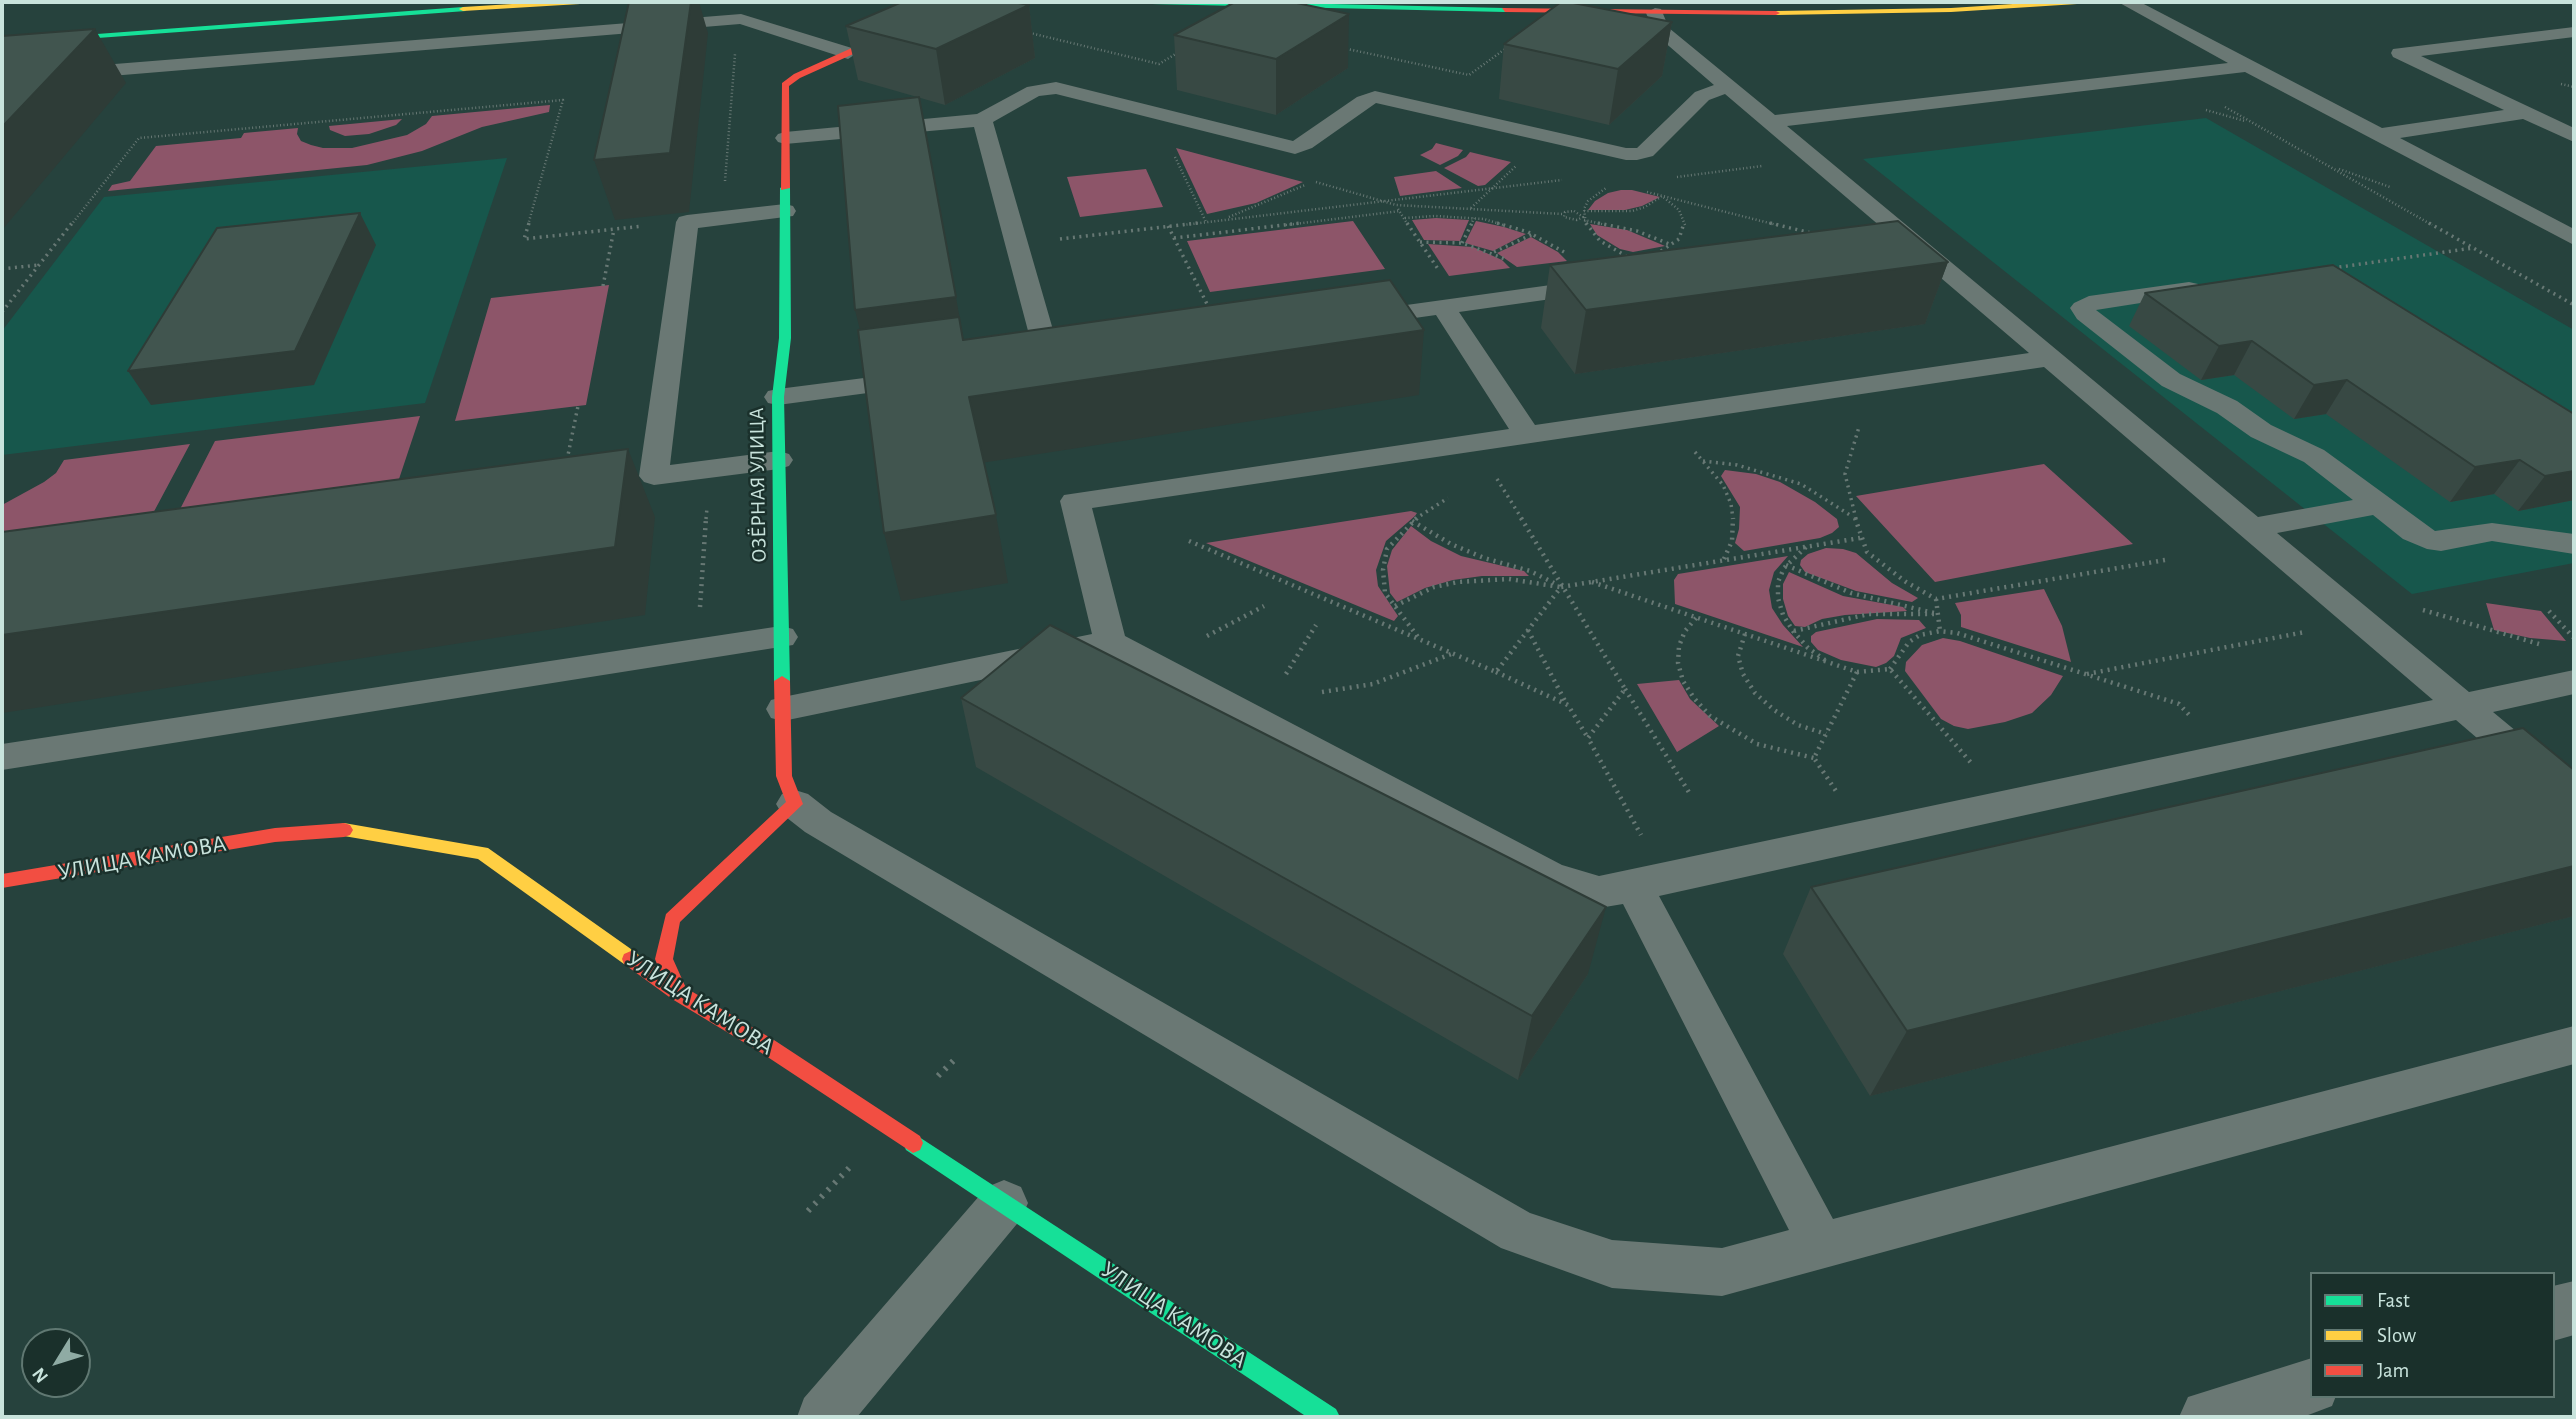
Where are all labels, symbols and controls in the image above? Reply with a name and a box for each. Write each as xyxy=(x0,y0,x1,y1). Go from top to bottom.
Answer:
street label: ОЗЁРНАЯ УЛИЦА xyxy=(744,407,772,563)
street label: УЛИЦА КАМОВА xyxy=(56,829,228,887)
street label: УЛИЦА КАМОВА xyxy=(621,945,779,1061)
street label: УЛИЦА КАМОВА xyxy=(1095,1255,1253,1375)
legend xyxy=(2310,1272,2555,1398)
text: Fast xyxy=(2377,1290,2410,1311)
text: Slow xyxy=(2377,1325,2416,1346)
north arrow xyxy=(21,1328,91,1398)
text: Jam xyxy=(2377,1360,2409,1381)
text: N xyxy=(29,1364,52,1386)

